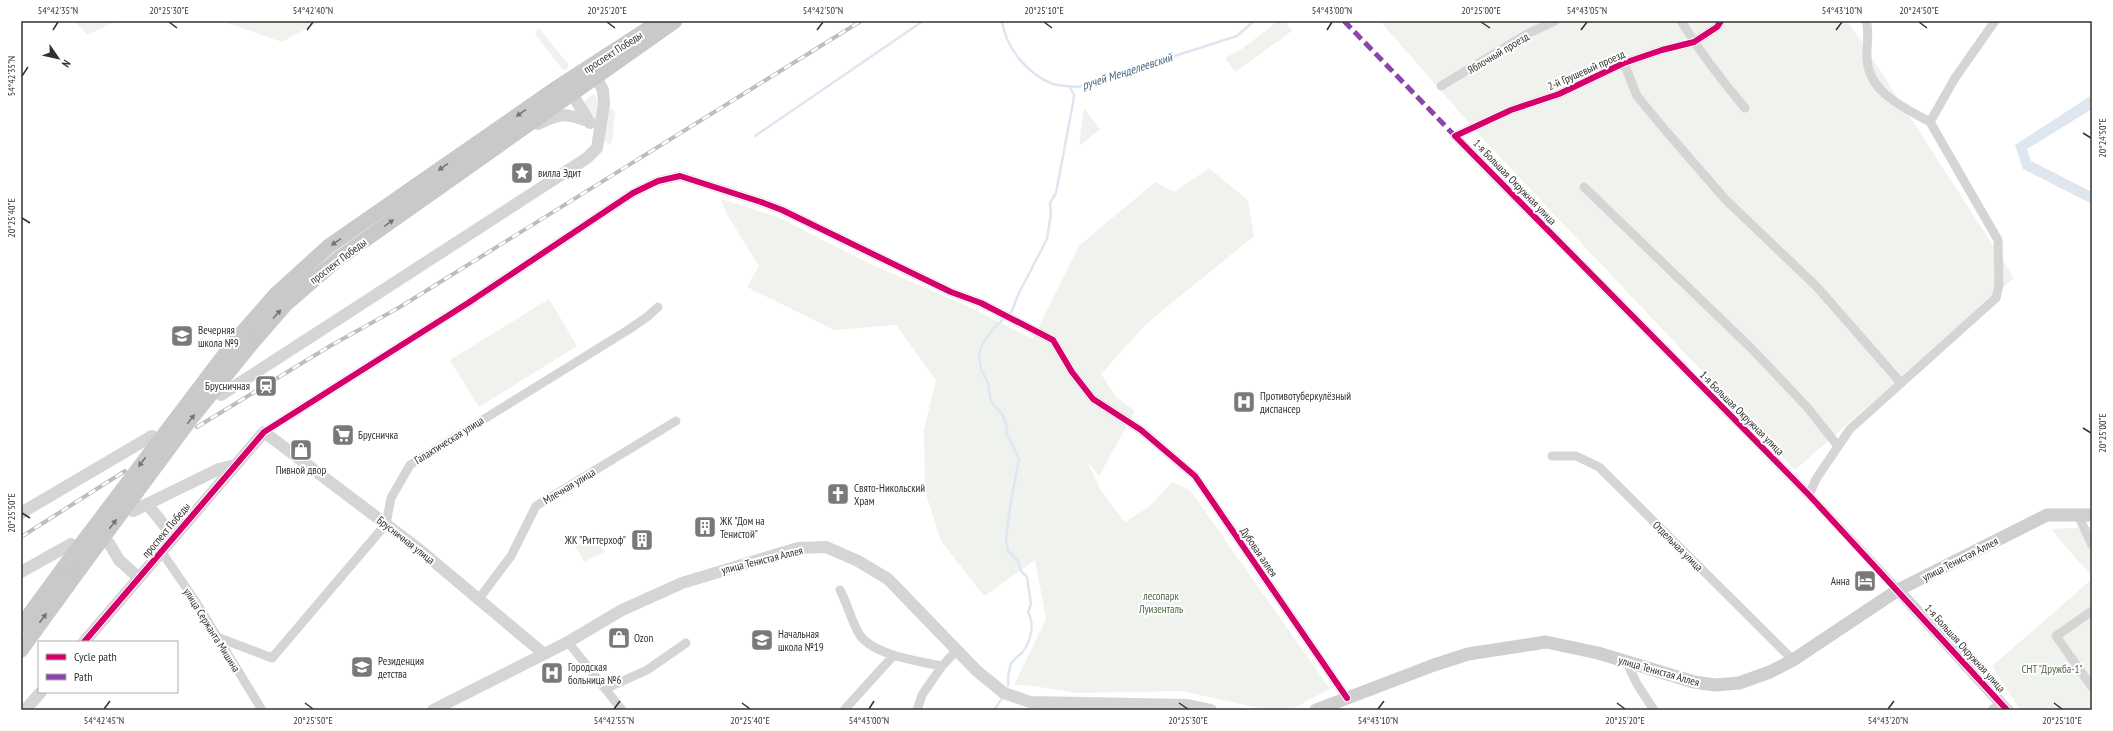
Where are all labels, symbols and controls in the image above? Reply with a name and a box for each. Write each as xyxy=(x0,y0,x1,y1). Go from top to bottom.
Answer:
text: 54°42'35"N xyxy=(38,4,78,17)
text: 20°25'30"E xyxy=(149,4,189,17)
text: 54°42'40"N xyxy=(293,4,333,17)
text: 20°25'20"E xyxy=(587,4,627,17)
text: 54°42'50"N xyxy=(803,4,843,17)
text: 20°25'10"E xyxy=(1024,4,1064,17)
text: 54°43'00"N xyxy=(1312,4,1352,17)
text: 20°25'00"E xyxy=(1461,4,1501,17)
text: 54°43'05"N xyxy=(1567,4,1607,17)
text: 54°43'10"N xyxy=(1822,4,1862,17)
text: 20°24'50"E xyxy=(1899,4,1939,17)
street label: проспект Победы xyxy=(581,28,645,76)
street label: Яблочный проезд xyxy=(1465,29,1531,77)
north arrow xyxy=(38,38,78,78)
street label: 2-й Грушевый проезд xyxy=(1545,47,1627,93)
water label: ручей Менделеевский xyxy=(1080,49,1176,93)
text: 54°42'35"N xyxy=(5,56,18,96)
text: N xyxy=(59,57,74,70)
one-way arrow xyxy=(515,109,526,117)
text: 20°24'50"E xyxy=(2096,118,2109,158)
street label: 1-я Большая Окружная улица xyxy=(1470,136,1560,228)
place icon: вилла Эдит xyxy=(509,160,535,186)
one-way arrow xyxy=(437,163,448,171)
place label: вилла Эдит xyxy=(538,166,581,180)
text: 20°25'40"E xyxy=(5,198,18,238)
one-way arrow xyxy=(383,219,394,227)
street label: проспект Победы xyxy=(307,235,369,287)
one-way arrow xyxy=(331,238,341,246)
one-way arrow xyxy=(273,309,282,319)
school or university icon: Вечерняя школа №9 xyxy=(169,323,195,349)
place label: Вечерняя школа №9 xyxy=(198,323,239,350)
street label: 1-я Большая Окружная улица xyxy=(1697,368,1787,458)
station icon: Брусничная xyxy=(253,373,279,399)
place label: Брусничная xyxy=(205,379,250,393)
hospital icon: Противотуберкулёзный диспансер xyxy=(1231,389,1257,415)
place label: Противотуберкулёзный диспансер xyxy=(1260,389,1351,416)
street label: Галактическая улица xyxy=(412,413,486,467)
text: 20°25'00"E xyxy=(2096,413,2109,453)
one-way arrow xyxy=(187,414,195,425)
supermarket icon: Брусничка xyxy=(330,422,356,448)
place label: Брусничка xyxy=(358,428,398,442)
shop icon: Пивной двор xyxy=(288,437,314,463)
one-way arrow xyxy=(138,457,146,467)
place label: Пивной двор xyxy=(276,463,326,477)
street label: Млечная улица xyxy=(540,465,598,507)
church icon: Свято-Никольский Храм xyxy=(825,481,851,507)
place label: Свято-Никольский Храм xyxy=(854,481,925,508)
text: 20°25'50"E xyxy=(5,493,18,533)
street label: проспект Победы xyxy=(139,500,193,560)
street label: Брусничная улица xyxy=(374,513,438,567)
building icon: ЖК "Дом на Тенистой" xyxy=(692,514,718,540)
place label: ЖК "Дом на Тенистой" xyxy=(719,514,765,541)
one-way arrow xyxy=(109,518,117,529)
street label: Отдельная улица xyxy=(1650,518,1706,574)
street label: Дубовая аллея xyxy=(1237,524,1281,580)
building icon: ЖК "Риттерхоф" xyxy=(629,527,655,553)
place label: ЖК "Риттерхоф" xyxy=(564,533,626,547)
street label: улица Тенистая Аллея xyxy=(1920,534,2000,584)
street label: улица Тенистая Аллея xyxy=(720,543,804,577)
hotel icon: Анна xyxy=(1852,568,1878,594)
place label: Анна xyxy=(1831,574,1850,588)
street label: улица Сержанта Мишина xyxy=(180,585,244,675)
park label: лесопарк Луизенталь xyxy=(1138,589,1183,616)
street label: 1-я Большая Окружная улица xyxy=(1922,601,2008,695)
one-way arrow xyxy=(39,612,48,623)
shop icon: Ozon xyxy=(606,625,632,651)
school or university icon: Начальная школа №19 xyxy=(749,627,775,653)
place label: Начальная школа №19 xyxy=(778,627,824,654)
place label: Ozon xyxy=(634,631,653,645)
legend xyxy=(38,641,178,693)
text: Cycle path xyxy=(74,649,117,664)
street label: улица Тенистая Аллея xyxy=(1617,653,1701,689)
school or university icon: Резиденция детства xyxy=(349,654,375,680)
place label: Резиденция детства xyxy=(378,654,424,681)
hospital icon: Городская больница №6 xyxy=(539,660,565,686)
place label: Городская больница №6 xyxy=(568,660,621,687)
park label: СНТ "Дружба-1" xyxy=(2022,662,2082,676)
text: Path xyxy=(74,669,92,684)
text: 54°42'45"N xyxy=(84,714,124,727)
text: 20°25'50"E xyxy=(293,714,333,727)
text: 54°42'55"N xyxy=(594,714,634,727)
text: 20°25'40"E xyxy=(730,714,770,727)
text: 54°43'00"N xyxy=(849,714,889,727)
text: 20°25'30"E xyxy=(1168,714,1208,727)
text: 54°43'10"N xyxy=(1358,714,1398,727)
text: 20°25'20"E xyxy=(1605,714,1645,727)
text: 54°43'20"N xyxy=(1868,714,1908,727)
text: 20°25'10"E xyxy=(2042,714,2082,727)

